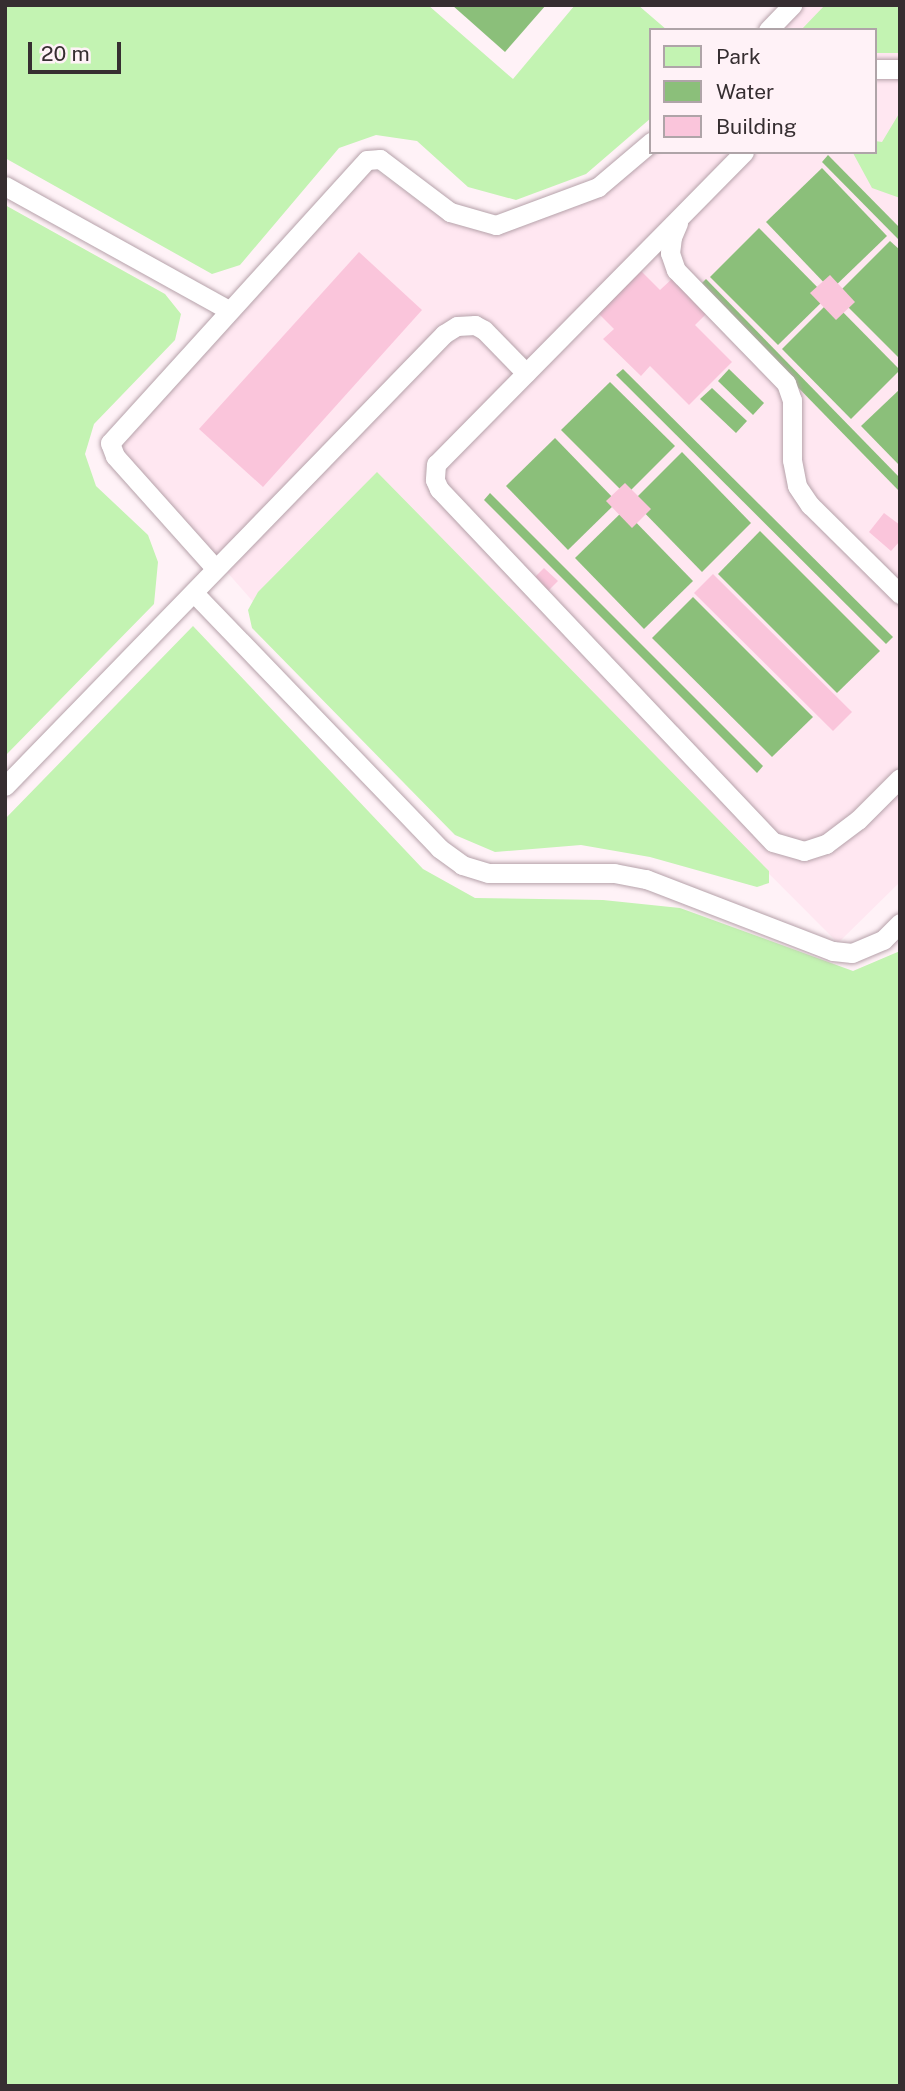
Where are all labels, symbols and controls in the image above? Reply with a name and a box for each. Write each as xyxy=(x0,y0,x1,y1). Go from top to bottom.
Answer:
scale bar xyxy=(32,28,124,72)
legend xyxy=(650,28,877,154)
text: 20 m xyxy=(41,41,90,66)
text: Park xyxy=(716,44,761,69)
text: Water xyxy=(716,79,774,104)
text: Building xyxy=(716,114,797,139)

